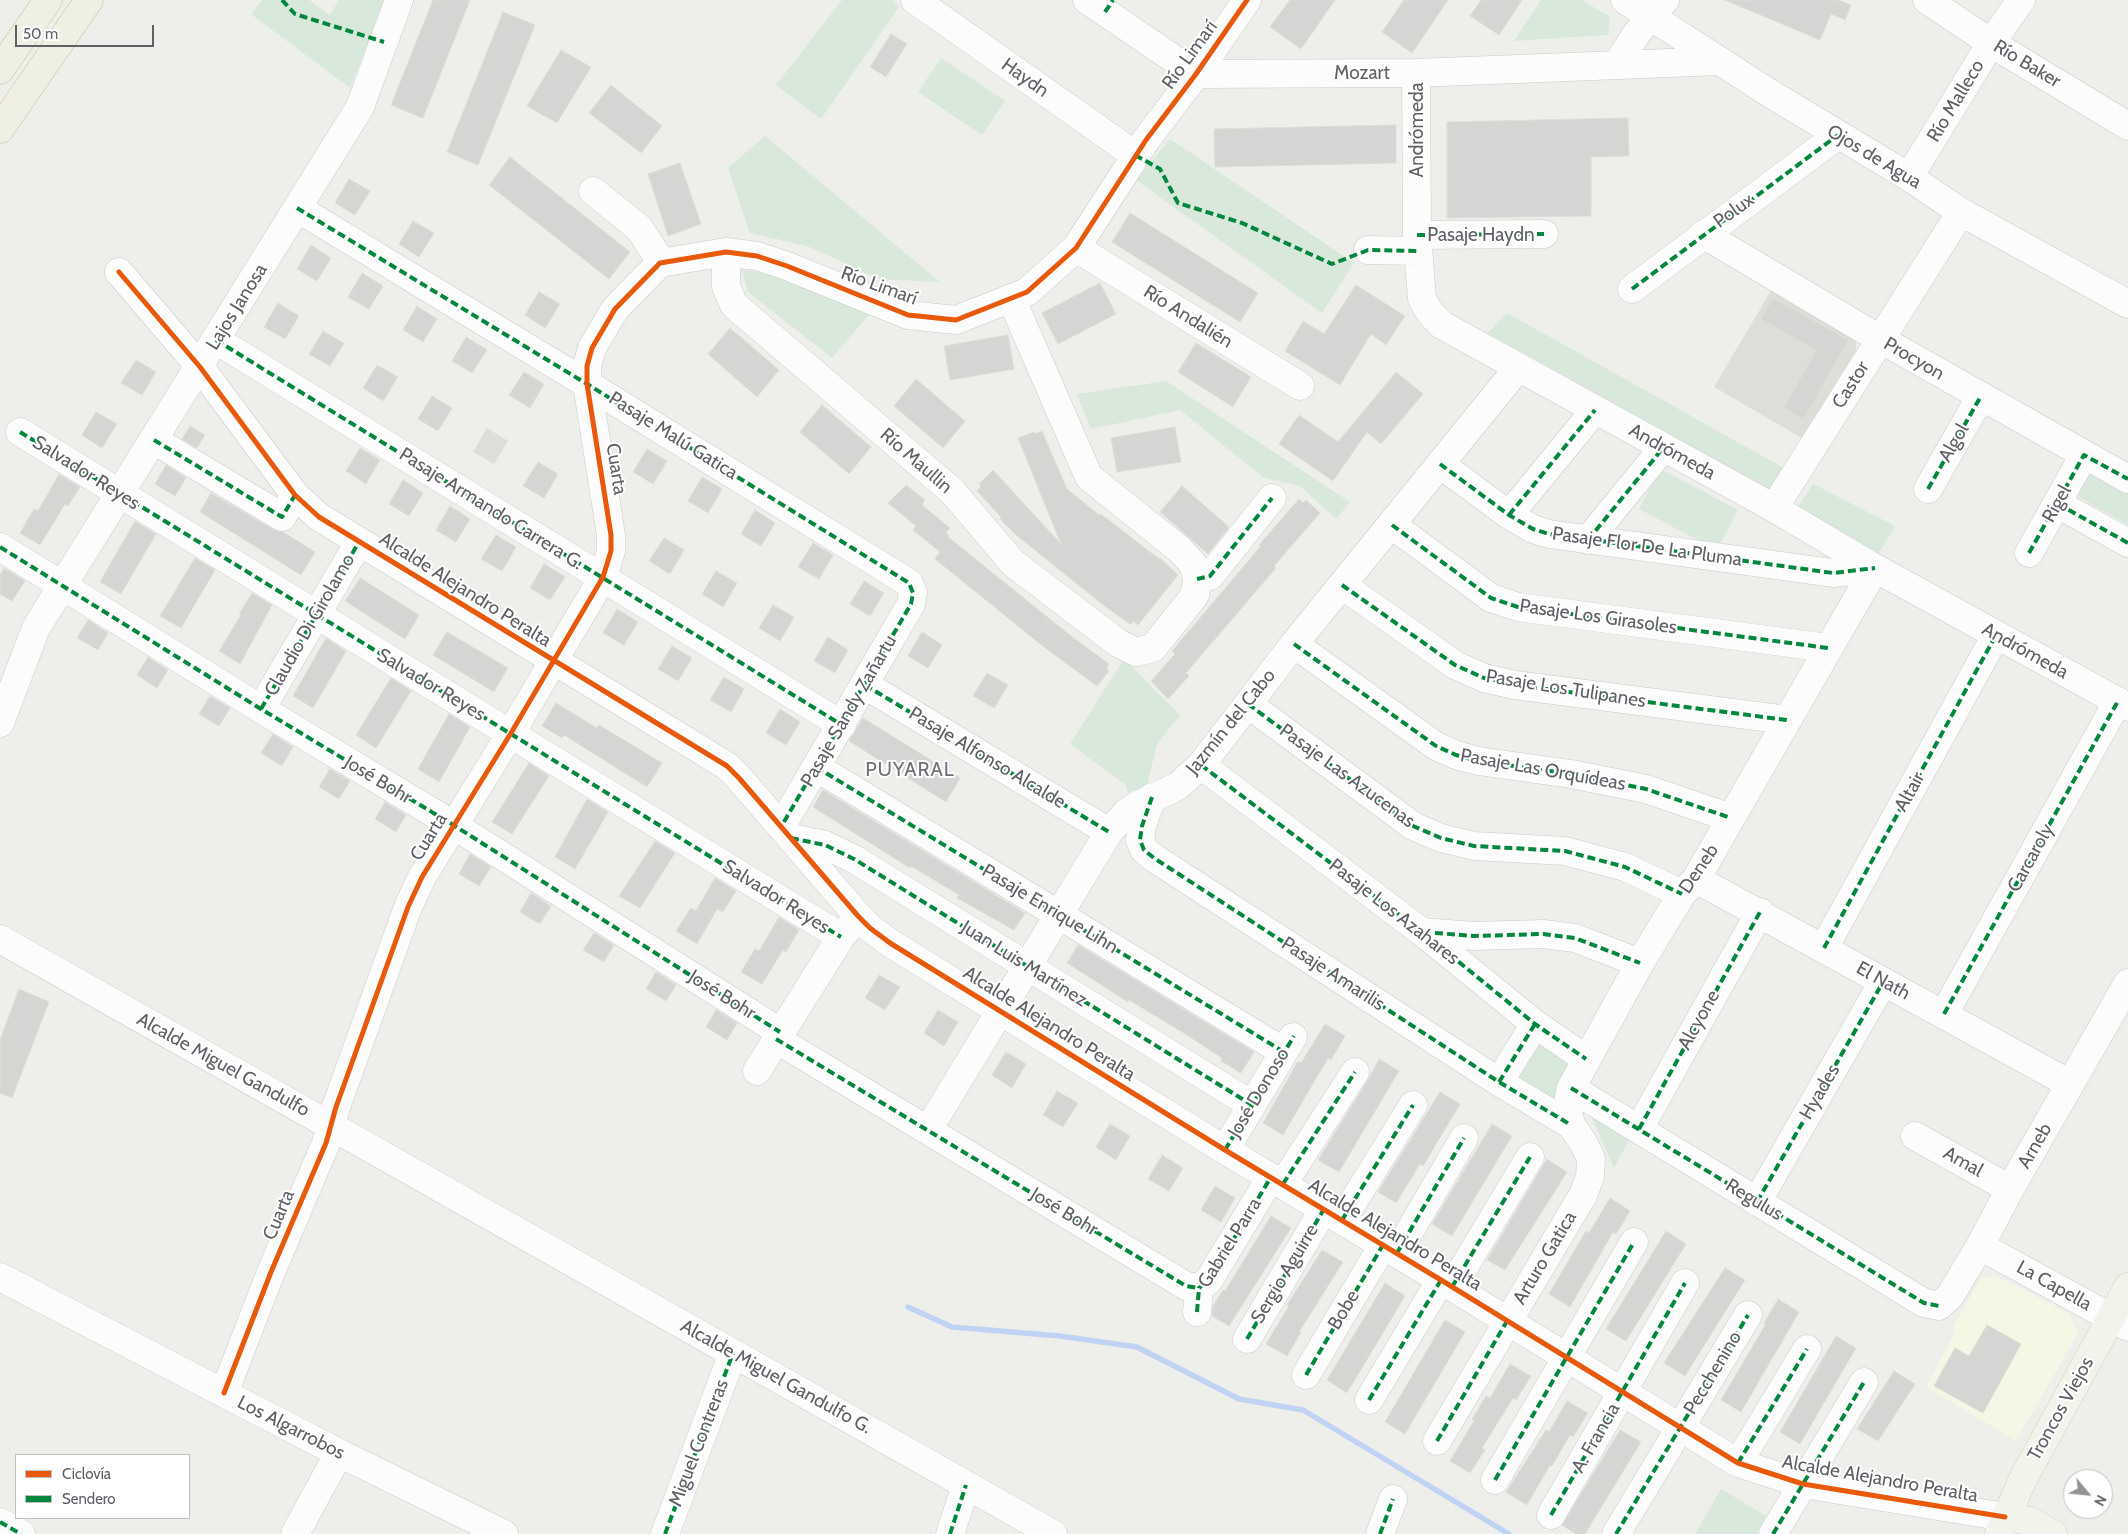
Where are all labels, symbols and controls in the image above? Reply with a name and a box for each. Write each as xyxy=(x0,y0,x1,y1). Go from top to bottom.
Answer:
scale bar xyxy=(18,15,156,47)
street label: Río Limarí xyxy=(1157,16,1223,94)
text: 50 m xyxy=(23,25,58,43)
street label: Río Baker xyxy=(1989,35,2065,93)
street label: Haydn xyxy=(997,54,1053,102)
street label: Río Malleco xyxy=(1923,56,1989,146)
street label: Mozart xyxy=(1334,62,1390,84)
street label: Andrómeda xyxy=(1406,82,1428,178)
street label: Ojos de Agua xyxy=(1823,120,1925,194)
street label: Polux xyxy=(1709,189,1759,233)
street label: Pasaje Haydn xyxy=(1427,224,1535,246)
street label: Lajos Janosa xyxy=(202,260,272,354)
street label: Río Limarí xyxy=(838,262,920,310)
street label: Río Andalién xyxy=(1139,281,1237,353)
street label: Procyon xyxy=(1880,333,1948,385)
street label: Castor xyxy=(1828,357,1874,413)
street label: Pasaje Malú Gatica xyxy=(604,387,742,485)
street label: Andrómeda xyxy=(1625,419,1719,485)
street label: Algol xyxy=(1934,420,1974,466)
street label: Río Maullin xyxy=(875,424,957,498)
street label: Salvador Reyes xyxy=(28,431,144,515)
street label: Cuarta xyxy=(601,442,631,496)
street label: Pasaje Armando Carrera G. xyxy=(395,443,587,575)
street label: Rigel xyxy=(2038,481,2076,527)
street label: Pasaje Flor De La Pluma xyxy=(1551,522,1743,572)
street label: Alcalde Alejandro Peralta xyxy=(375,528,555,652)
street label: Claudio Di Girolamo xyxy=(260,550,360,700)
street label: Pasaje Los Girasoles xyxy=(1518,595,1678,639)
street label: Andrómeda xyxy=(1978,618,2072,684)
street label: Pasaje Sandy Zañartu xyxy=(796,631,902,791)
street label: Salvador Reyes xyxy=(373,644,489,726)
street label: Jazmín del Cabo xyxy=(1181,665,1281,779)
street label: Pasaje Los Tulipanes xyxy=(1484,665,1648,713)
street label: Pasaje Alfonso Alcalde xyxy=(904,702,1070,814)
street label: Pasaje Las Azucenas xyxy=(1275,719,1419,833)
street label: Pasaje Las Orquídeas xyxy=(1458,744,1628,796)
street label: José Bohr xyxy=(340,751,416,809)
district label: PUYARAL xyxy=(864,758,956,782)
street label: Altair xyxy=(1890,768,1930,816)
street label: Cuarta xyxy=(406,809,452,865)
street label: Carcaroly xyxy=(2003,820,2059,896)
street label: Deneb xyxy=(1674,840,1724,898)
street label: Pasaje Los Azahares xyxy=(1324,854,1464,970)
street label: Salvador Reyes xyxy=(718,855,834,939)
street label: Pasaje Enrique Lihn xyxy=(978,859,1122,959)
street label: Juan Luis Martínez xyxy=(957,916,1091,1012)
street label: Pasaje Amarilis xyxy=(1277,932,1389,1016)
street label: El Nath xyxy=(1852,957,1914,1005)
street label: Alcalde Alejandro Peralta xyxy=(959,962,1139,1086)
street label: José Bohr xyxy=(684,965,760,1025)
street label: Alcyone xyxy=(1673,986,1725,1054)
street label: Alcalde Miguel Gandulfo xyxy=(133,1008,313,1122)
street label: José Donoso xyxy=(1223,1044,1295,1142)
street label: Hyades xyxy=(1795,1060,1845,1124)
street label: Arneb xyxy=(2013,1119,2057,1173)
street label: Amal xyxy=(1939,1142,1987,1182)
street label: Alcalde Alejandro Peralta xyxy=(1304,1174,1486,1296)
street label: Regulus xyxy=(1721,1174,1787,1226)
street label: José Bohr xyxy=(1026,1183,1102,1241)
street label: Cuarta xyxy=(258,1187,300,1243)
street label: Gabriel Parra xyxy=(1193,1194,1267,1292)
street label: Arturo Gatica xyxy=(1508,1207,1582,1309)
street label: Sergio Aguirre xyxy=(1246,1220,1324,1328)
street label: La Capella xyxy=(2013,1256,2095,1316)
street label: Bobe xyxy=(1323,1286,1365,1334)
street label: Alcalde Miguel Gandulfo G. xyxy=(677,1315,875,1439)
street label: Pecchenino xyxy=(1679,1327,1747,1419)
street label: Troncos Viejos xyxy=(2023,1353,2099,1465)
street label: Miguel Contreras xyxy=(664,1376,734,1510)
street label: Los Algarrobos xyxy=(233,1391,349,1465)
street label: A. Francia xyxy=(1567,1399,1625,1477)
street label: Alcalde Alejandro Peralta xyxy=(1780,1451,1980,1507)
legend xyxy=(15,1454,190,1519)
text: Ciclovía xyxy=(62,1465,111,1483)
north arrow xyxy=(2063,1469,2113,1519)
text: Sendero xyxy=(62,1490,116,1508)
text: N xyxy=(2090,1492,2111,1509)

